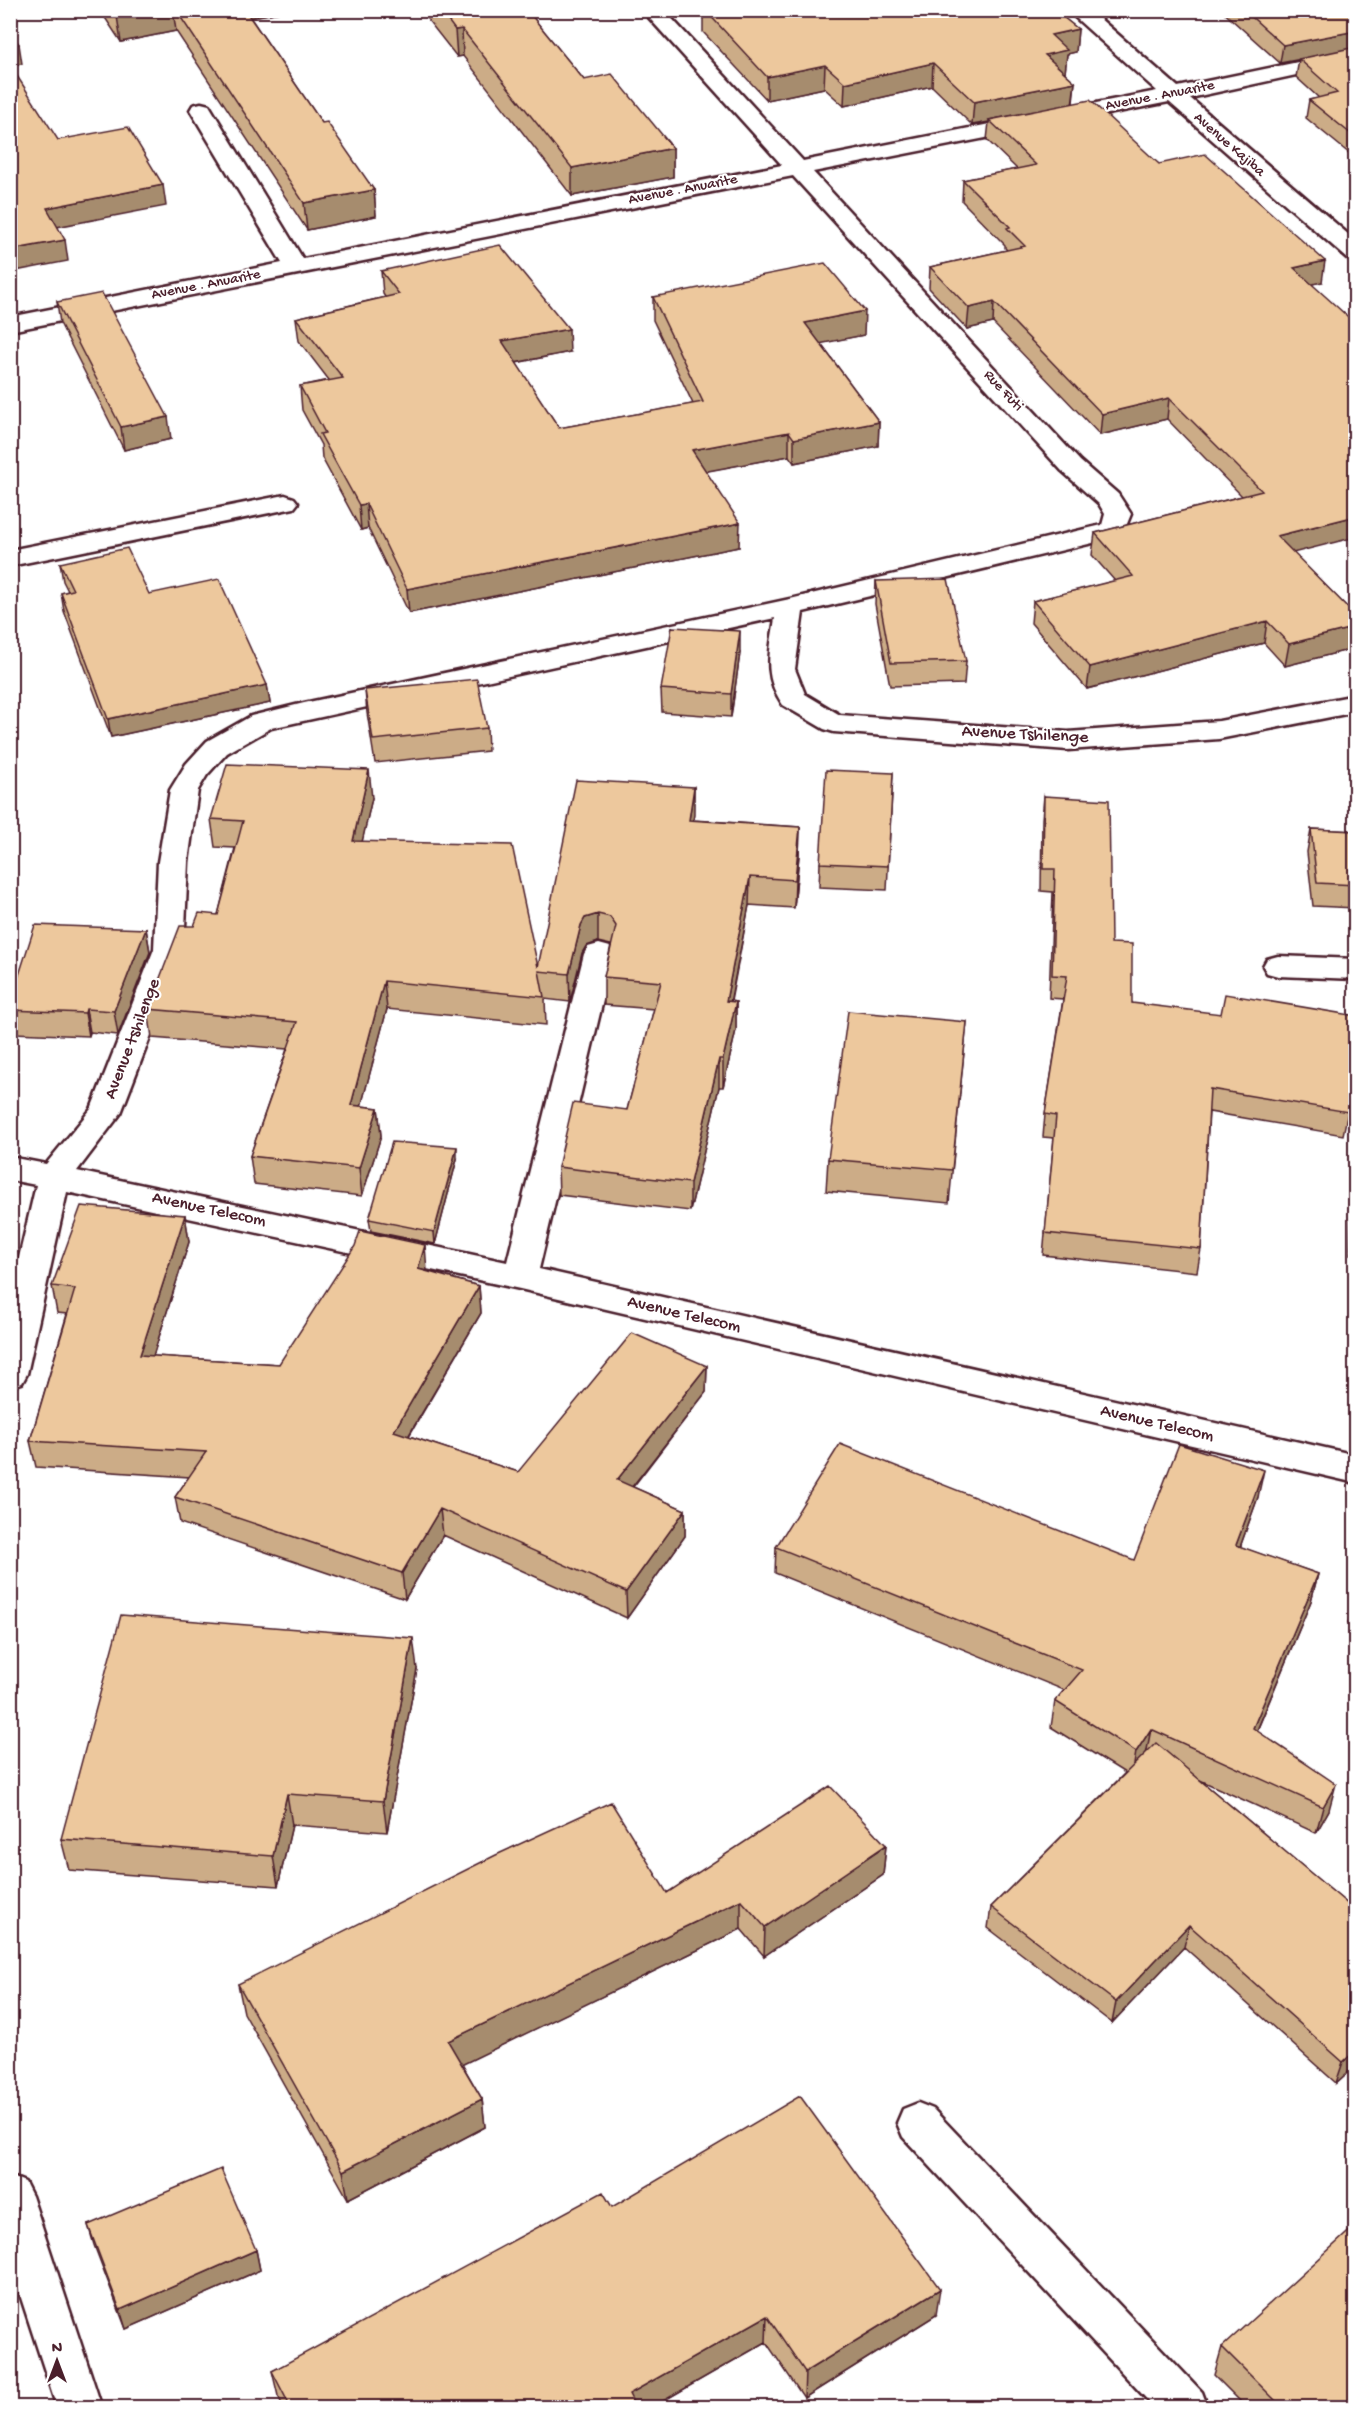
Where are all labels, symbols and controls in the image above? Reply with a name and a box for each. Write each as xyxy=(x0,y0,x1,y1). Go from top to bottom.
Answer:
street label: Avenue . Anuarite xyxy=(1104,77,1216,115)
street label: Avenue Kajiba xyxy=(1189,109,1269,181)
street label: Avenue . Anuarite xyxy=(627,171,739,209)
street label: Avenue . Anuarite xyxy=(150,266,262,304)
street label: Rue Futi xyxy=(979,366,1027,416)
street label: Avenue Tshilenge xyxy=(961,721,1090,749)
street label: Avenue tshilenge xyxy=(100,975,166,1102)
street label: Avenue Telecom xyxy=(150,1188,268,1232)
street label: Avenue Telecom xyxy=(625,1292,743,1338)
street label: Avenue Telecom xyxy=(1098,1401,1216,1447)
north arrow xyxy=(27,2331,87,2391)
text: N xyxy=(52,2340,63,2359)

